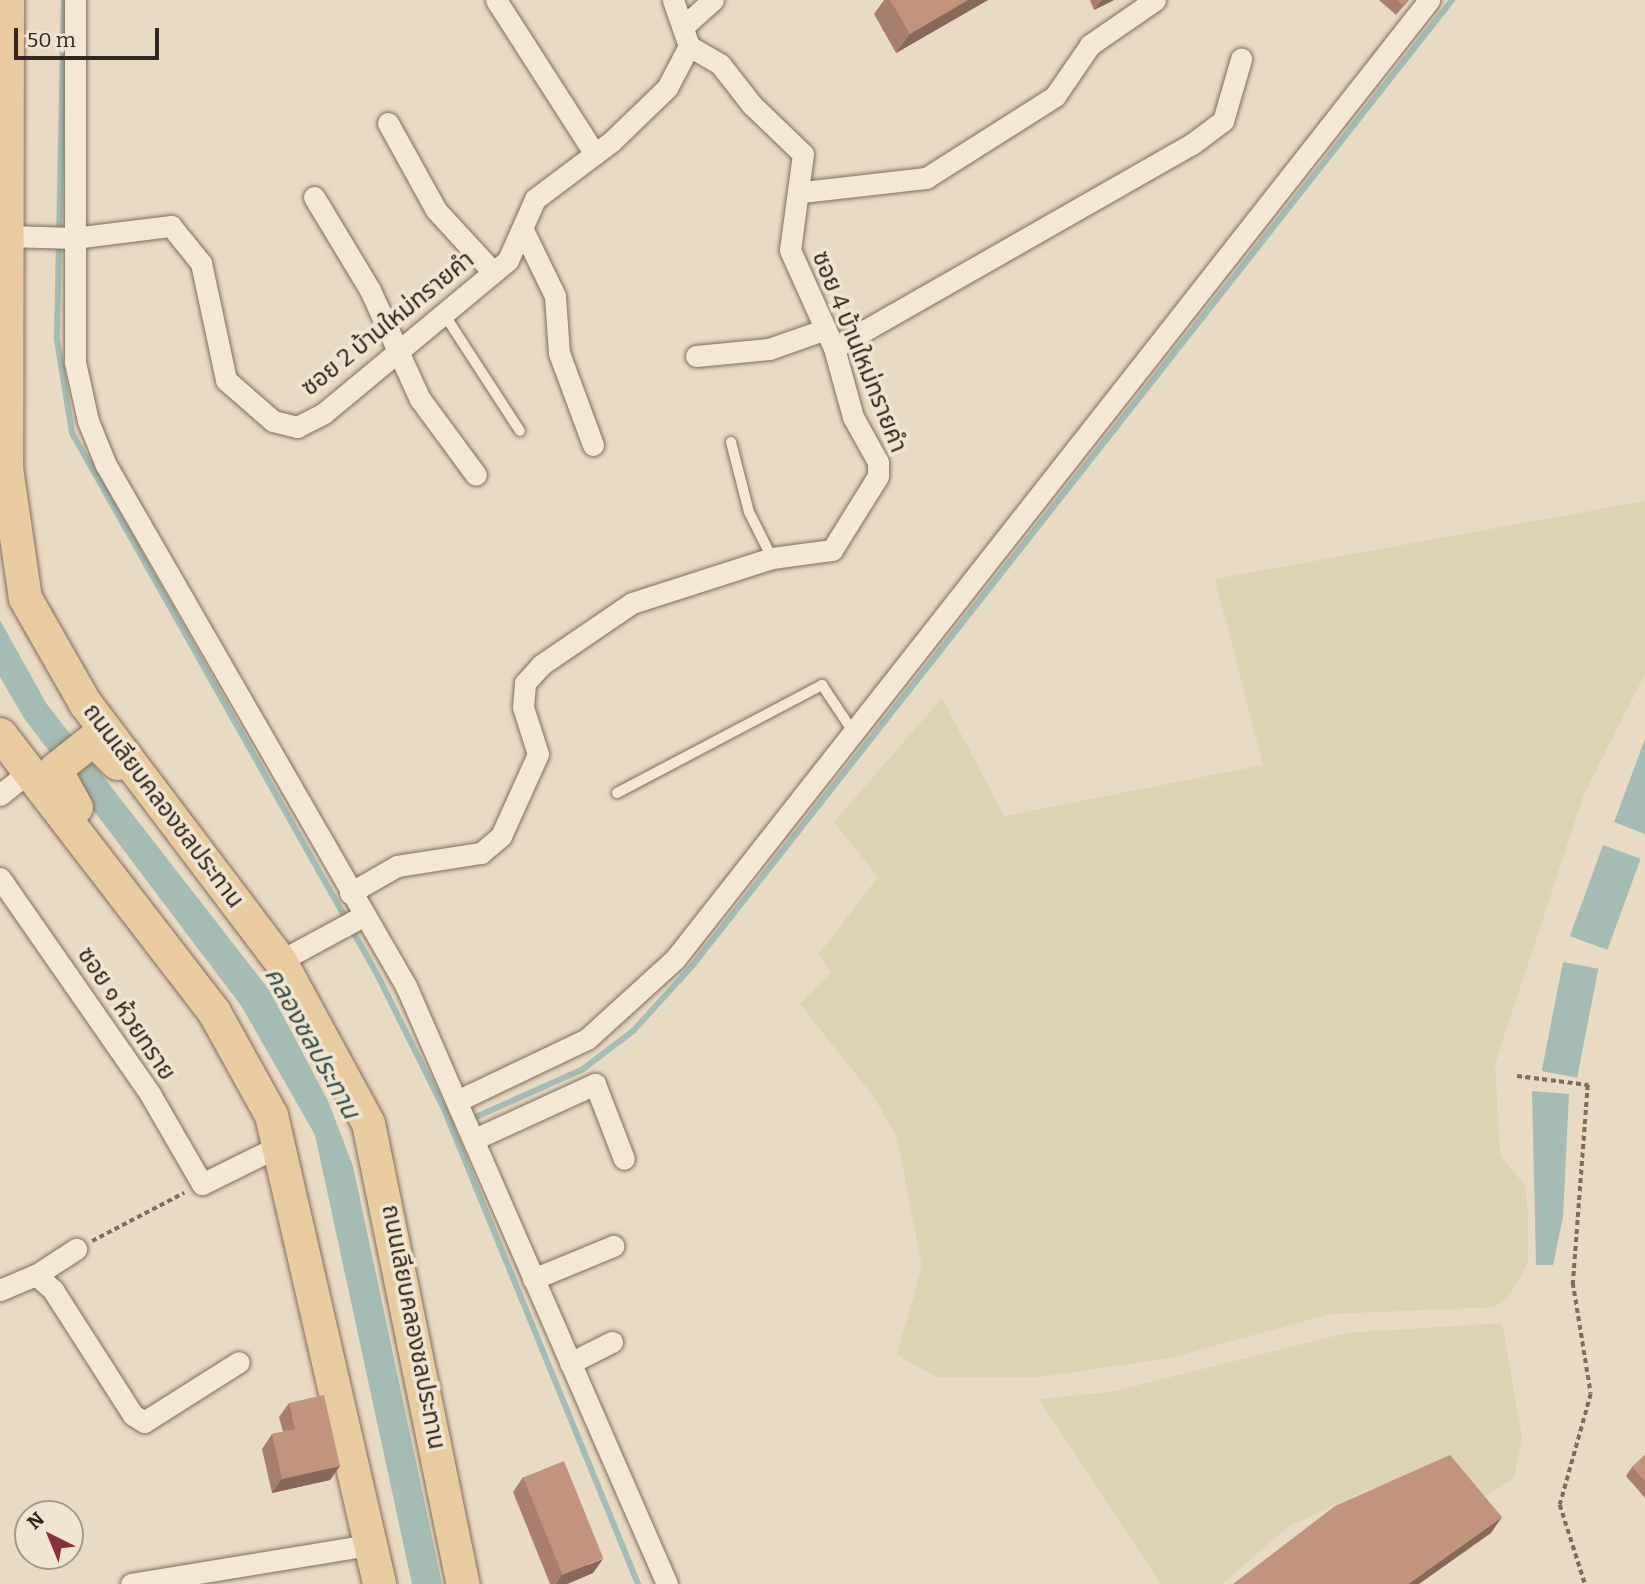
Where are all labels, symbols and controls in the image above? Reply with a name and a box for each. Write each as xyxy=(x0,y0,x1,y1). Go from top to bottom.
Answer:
scale bar xyxy=(18,14,163,58)
text: 50 m xyxy=(27,27,76,53)
street label: ซอย 2 บ้านใหม่ทรายคำ xyxy=(296,246,480,402)
street label: ซอย 4 บ้านใหม่ทรายคำ xyxy=(805,247,913,457)
street label: ถนนเลียบคลองชลประทาน xyxy=(77,698,249,914)
street label: ซอย ๑ ห้วยทราย xyxy=(71,942,181,1086)
water label: คลองชลประทาน xyxy=(258,962,366,1124)
street label: ถนนเลียบคลองชลประทาน xyxy=(375,1202,451,1452)
north arrow xyxy=(14,1500,84,1570)
text: N xyxy=(22,1507,49,1534)

